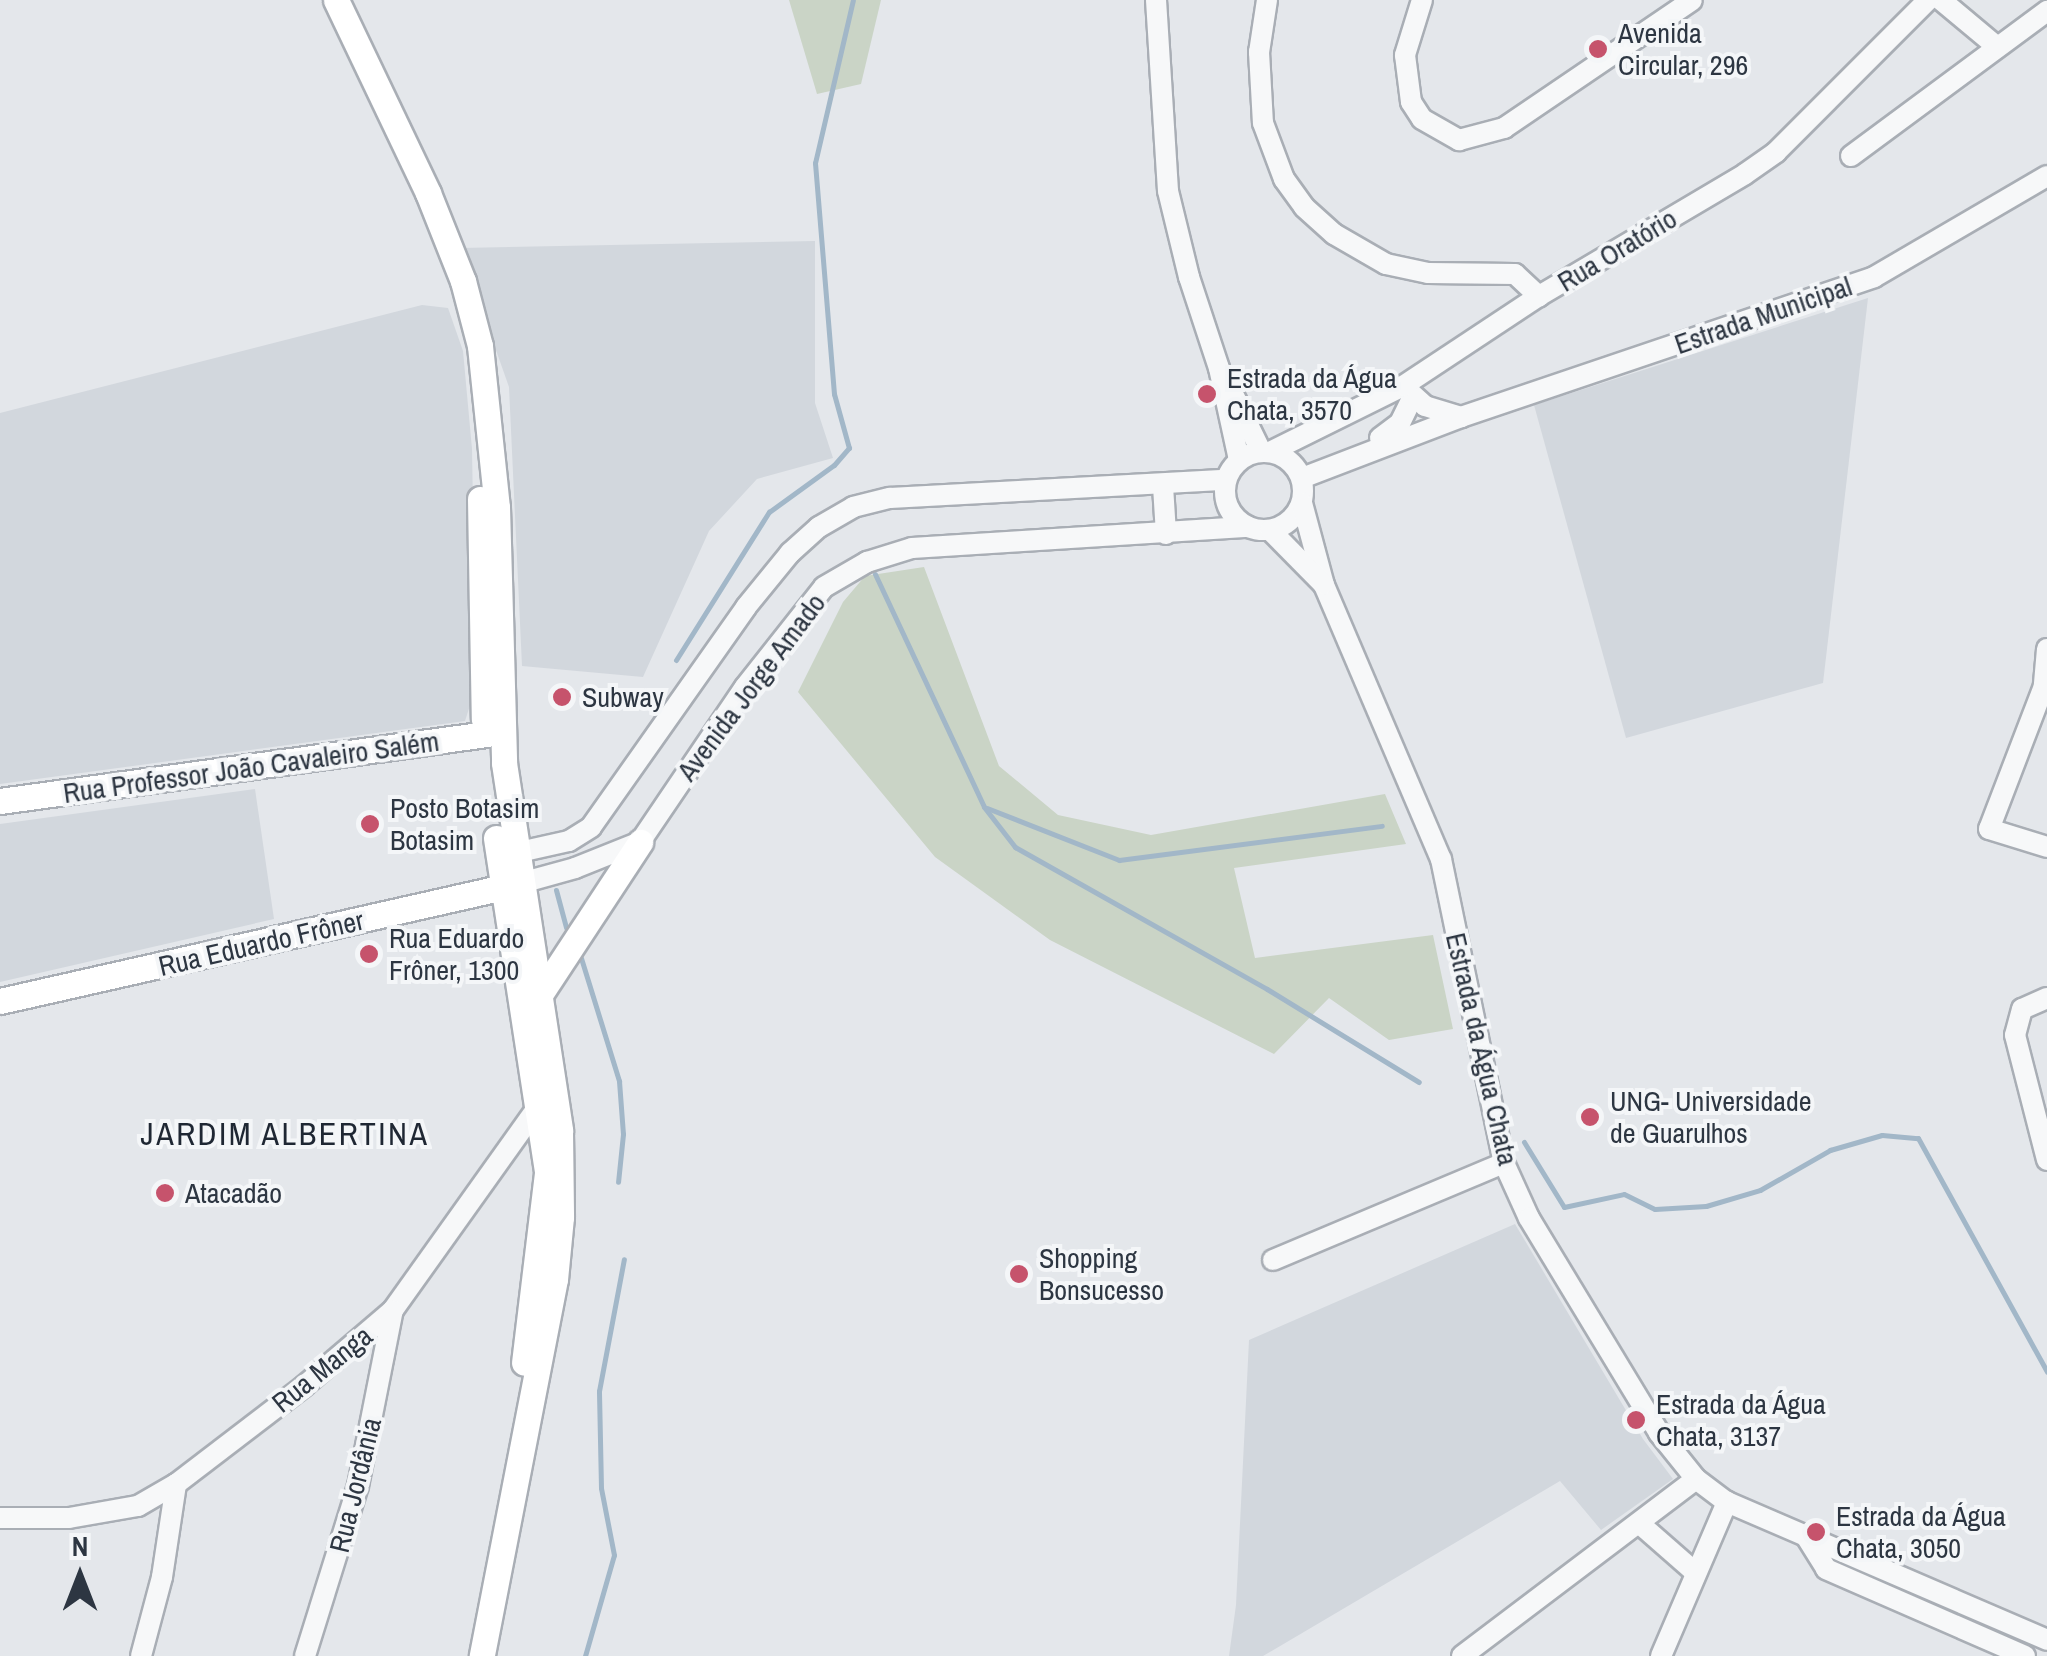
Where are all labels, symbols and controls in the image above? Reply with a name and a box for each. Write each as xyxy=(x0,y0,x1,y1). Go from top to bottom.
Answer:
place label: Avenida Circular, 296 xyxy=(1618,16,1748,82)
marker: Avenida Circular, 296 xyxy=(1587,38,1609,60)
street label: Rua Oratório xyxy=(1551,201,1683,299)
street label: Estrada Municipal xyxy=(1670,269,1856,361)
place label: Estrada da Água Chata, 3570 xyxy=(1227,361,1398,427)
marker: Estrada da Água Chata, 3570 xyxy=(1196,383,1218,405)
street label: Avenida Jorge Amado xyxy=(669,586,833,788)
place label: Subway xyxy=(582,680,664,714)
marker: Subway xyxy=(551,686,573,708)
street label: Rua Professor João Cavaleiro Salém xyxy=(61,724,441,810)
place label: Posto Botasim Botasim xyxy=(390,791,539,857)
marker: Posto Botasim Botasim xyxy=(359,813,381,835)
street label: Rua Eduardo Frôner xyxy=(155,903,367,983)
place label: Rua Eduardo Frôner, 1300 xyxy=(389,921,524,987)
street label: Estrada da Água Chata xyxy=(1439,929,1525,1169)
marker: Rua Eduardo Frôner, 1300 xyxy=(358,943,380,965)
place label: UNG- Universidade de Guarulhos xyxy=(1610,1084,1812,1150)
marker: UNG- Universidade de Guarulhos xyxy=(1579,1106,1601,1128)
district label: JARDIM ALBERTINA xyxy=(140,1115,430,1153)
place label: Atacadão xyxy=(185,1176,282,1210)
marker: Atacadão xyxy=(154,1182,176,1204)
place label: Shopping Bonsucesso xyxy=(1039,1241,1164,1307)
marker: Shopping Bonsucesso xyxy=(1008,1263,1030,1285)
street label: Rua Manga xyxy=(265,1319,379,1419)
place label: Estrada da Água Chata, 3137 xyxy=(1656,1387,1827,1453)
marker: Estrada da Água Chata, 3137 xyxy=(1625,1409,1647,1431)
street label: Rua Jordânia xyxy=(322,1414,388,1556)
place label: Estrada da Água Chata, 3050 xyxy=(1836,1499,2007,1565)
marker: Estrada da Água Chata, 3050 xyxy=(1805,1521,1827,1543)
north arrow xyxy=(30,1526,130,1626)
text: N xyxy=(72,1527,88,1565)

